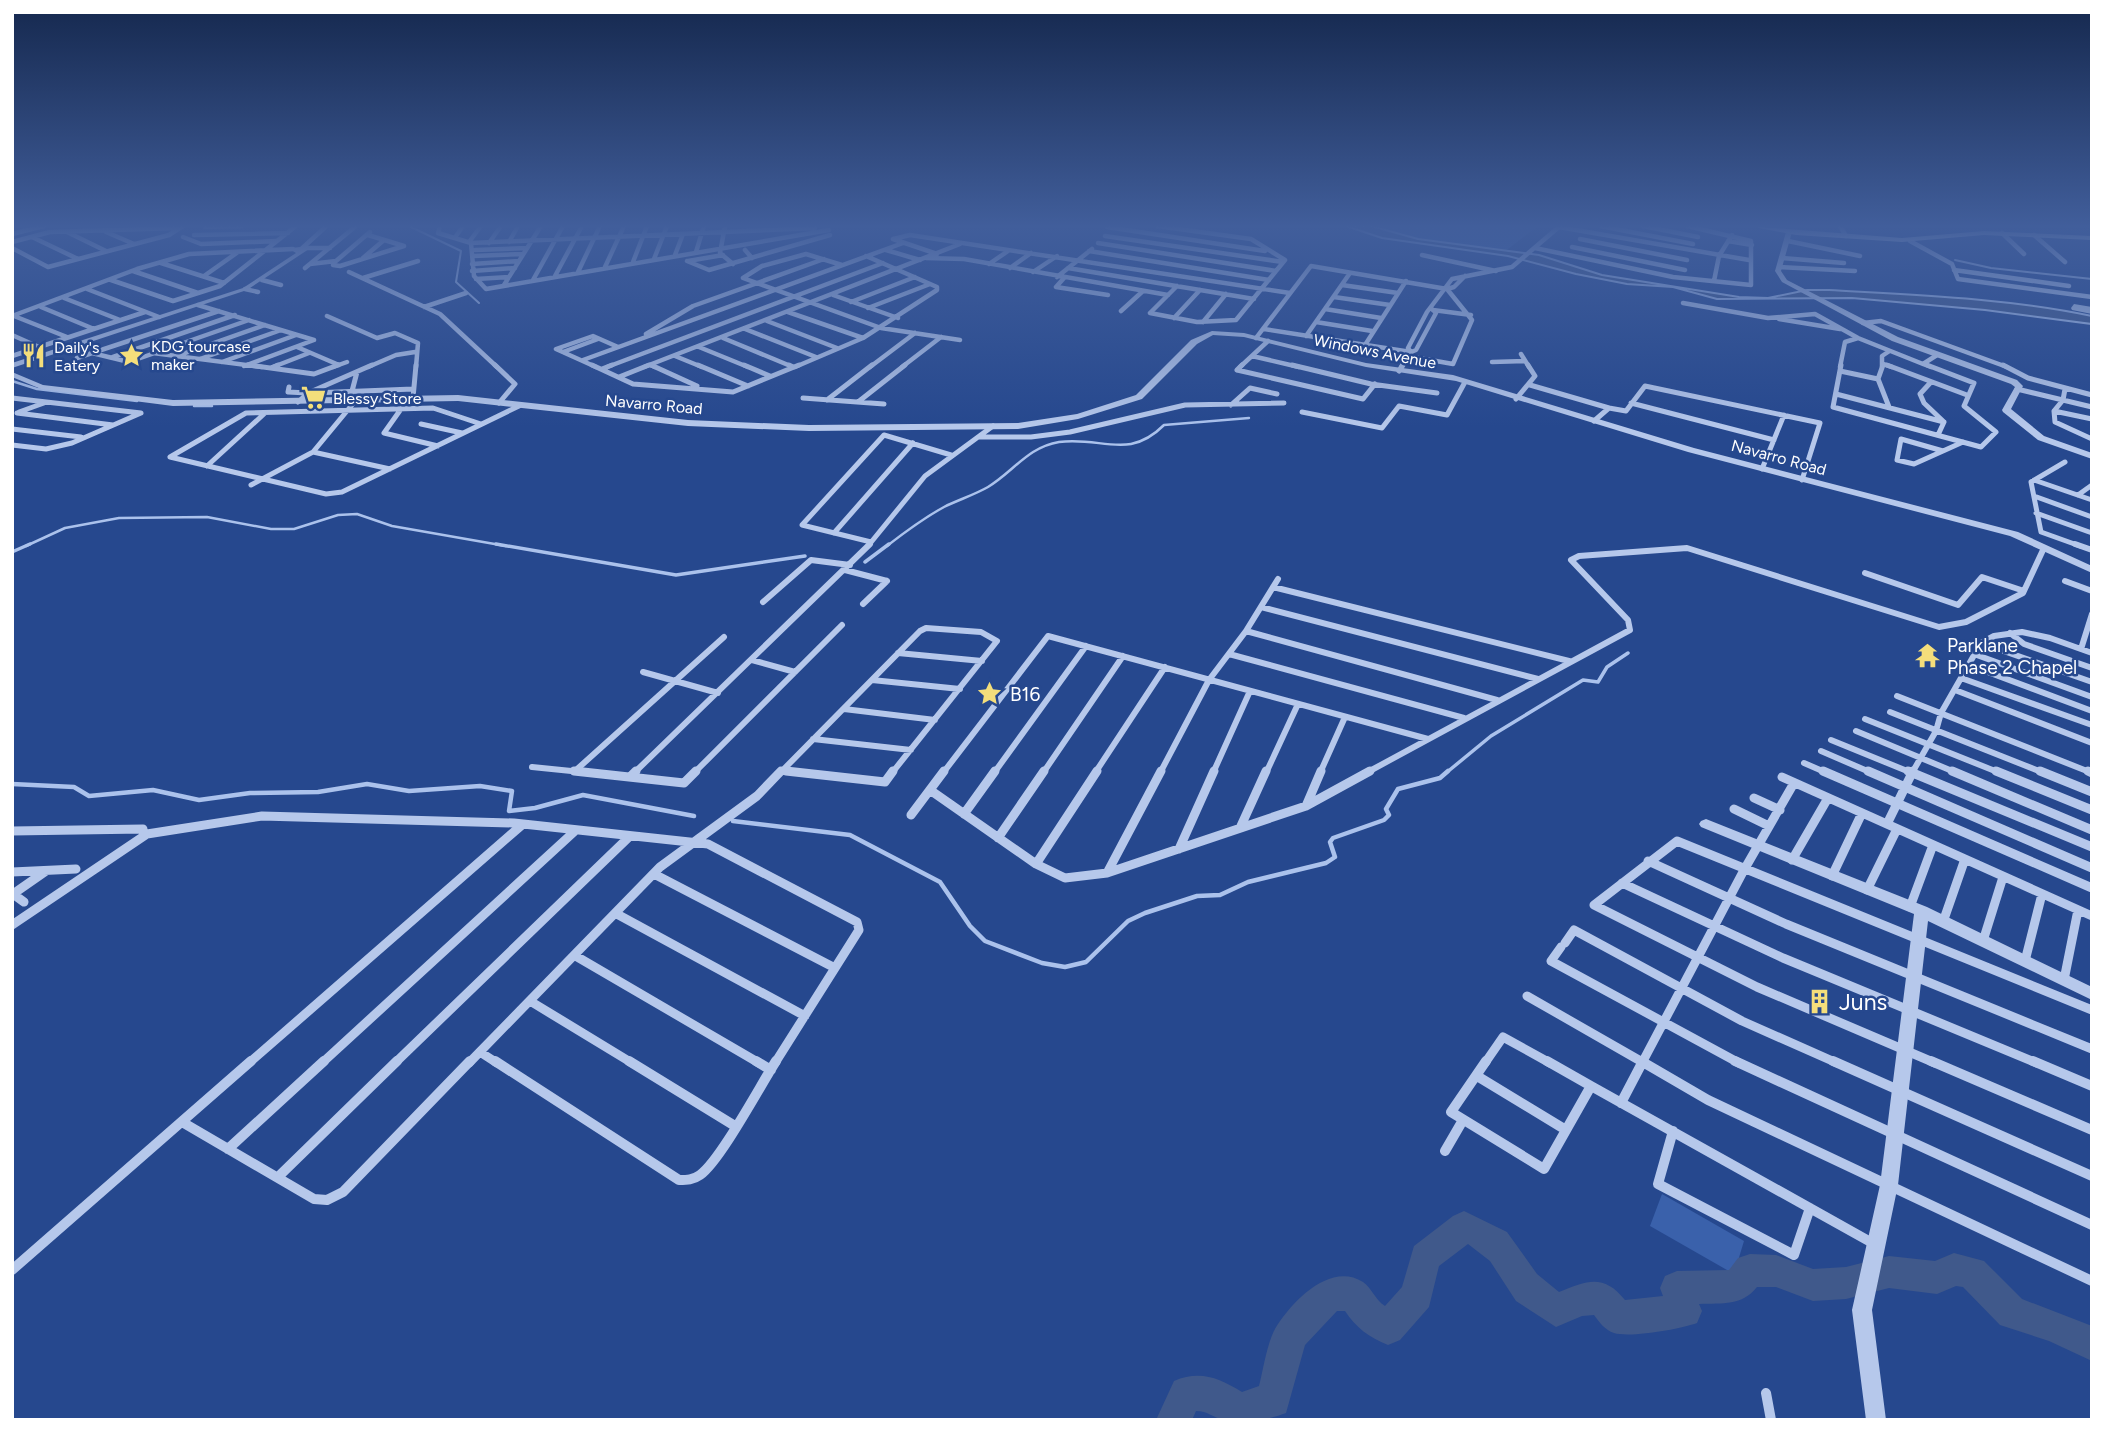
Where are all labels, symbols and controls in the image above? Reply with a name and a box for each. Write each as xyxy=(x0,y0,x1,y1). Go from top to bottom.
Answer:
street label: Windows Avenue xyxy=(1312,330,1438,373)
place label: KDG tourcase maker xyxy=(151,337,251,374)
place label: Daily's Eatery xyxy=(54,338,101,375)
place icon: KDG tourcase maker xyxy=(117,341,145,369)
restaurant icon: Daily's Eatery xyxy=(20,342,48,370)
supermarket icon: Blessy Store xyxy=(299,384,327,412)
place label: Blessy Store xyxy=(333,389,422,408)
street label: Navarro Road xyxy=(605,391,703,418)
street label: Navarro Road xyxy=(1729,436,1828,479)
place label: Parklane Phase 2 Chapel xyxy=(1947,634,2077,679)
temple icon: Parklane Phase 2 Chapel xyxy=(1913,642,1941,670)
place icon: B16 xyxy=(976,680,1004,708)
place label: B16 xyxy=(1010,683,1040,706)
building icon: Juns xyxy=(1805,988,1833,1016)
place label: Juns xyxy=(1839,988,1887,1016)

